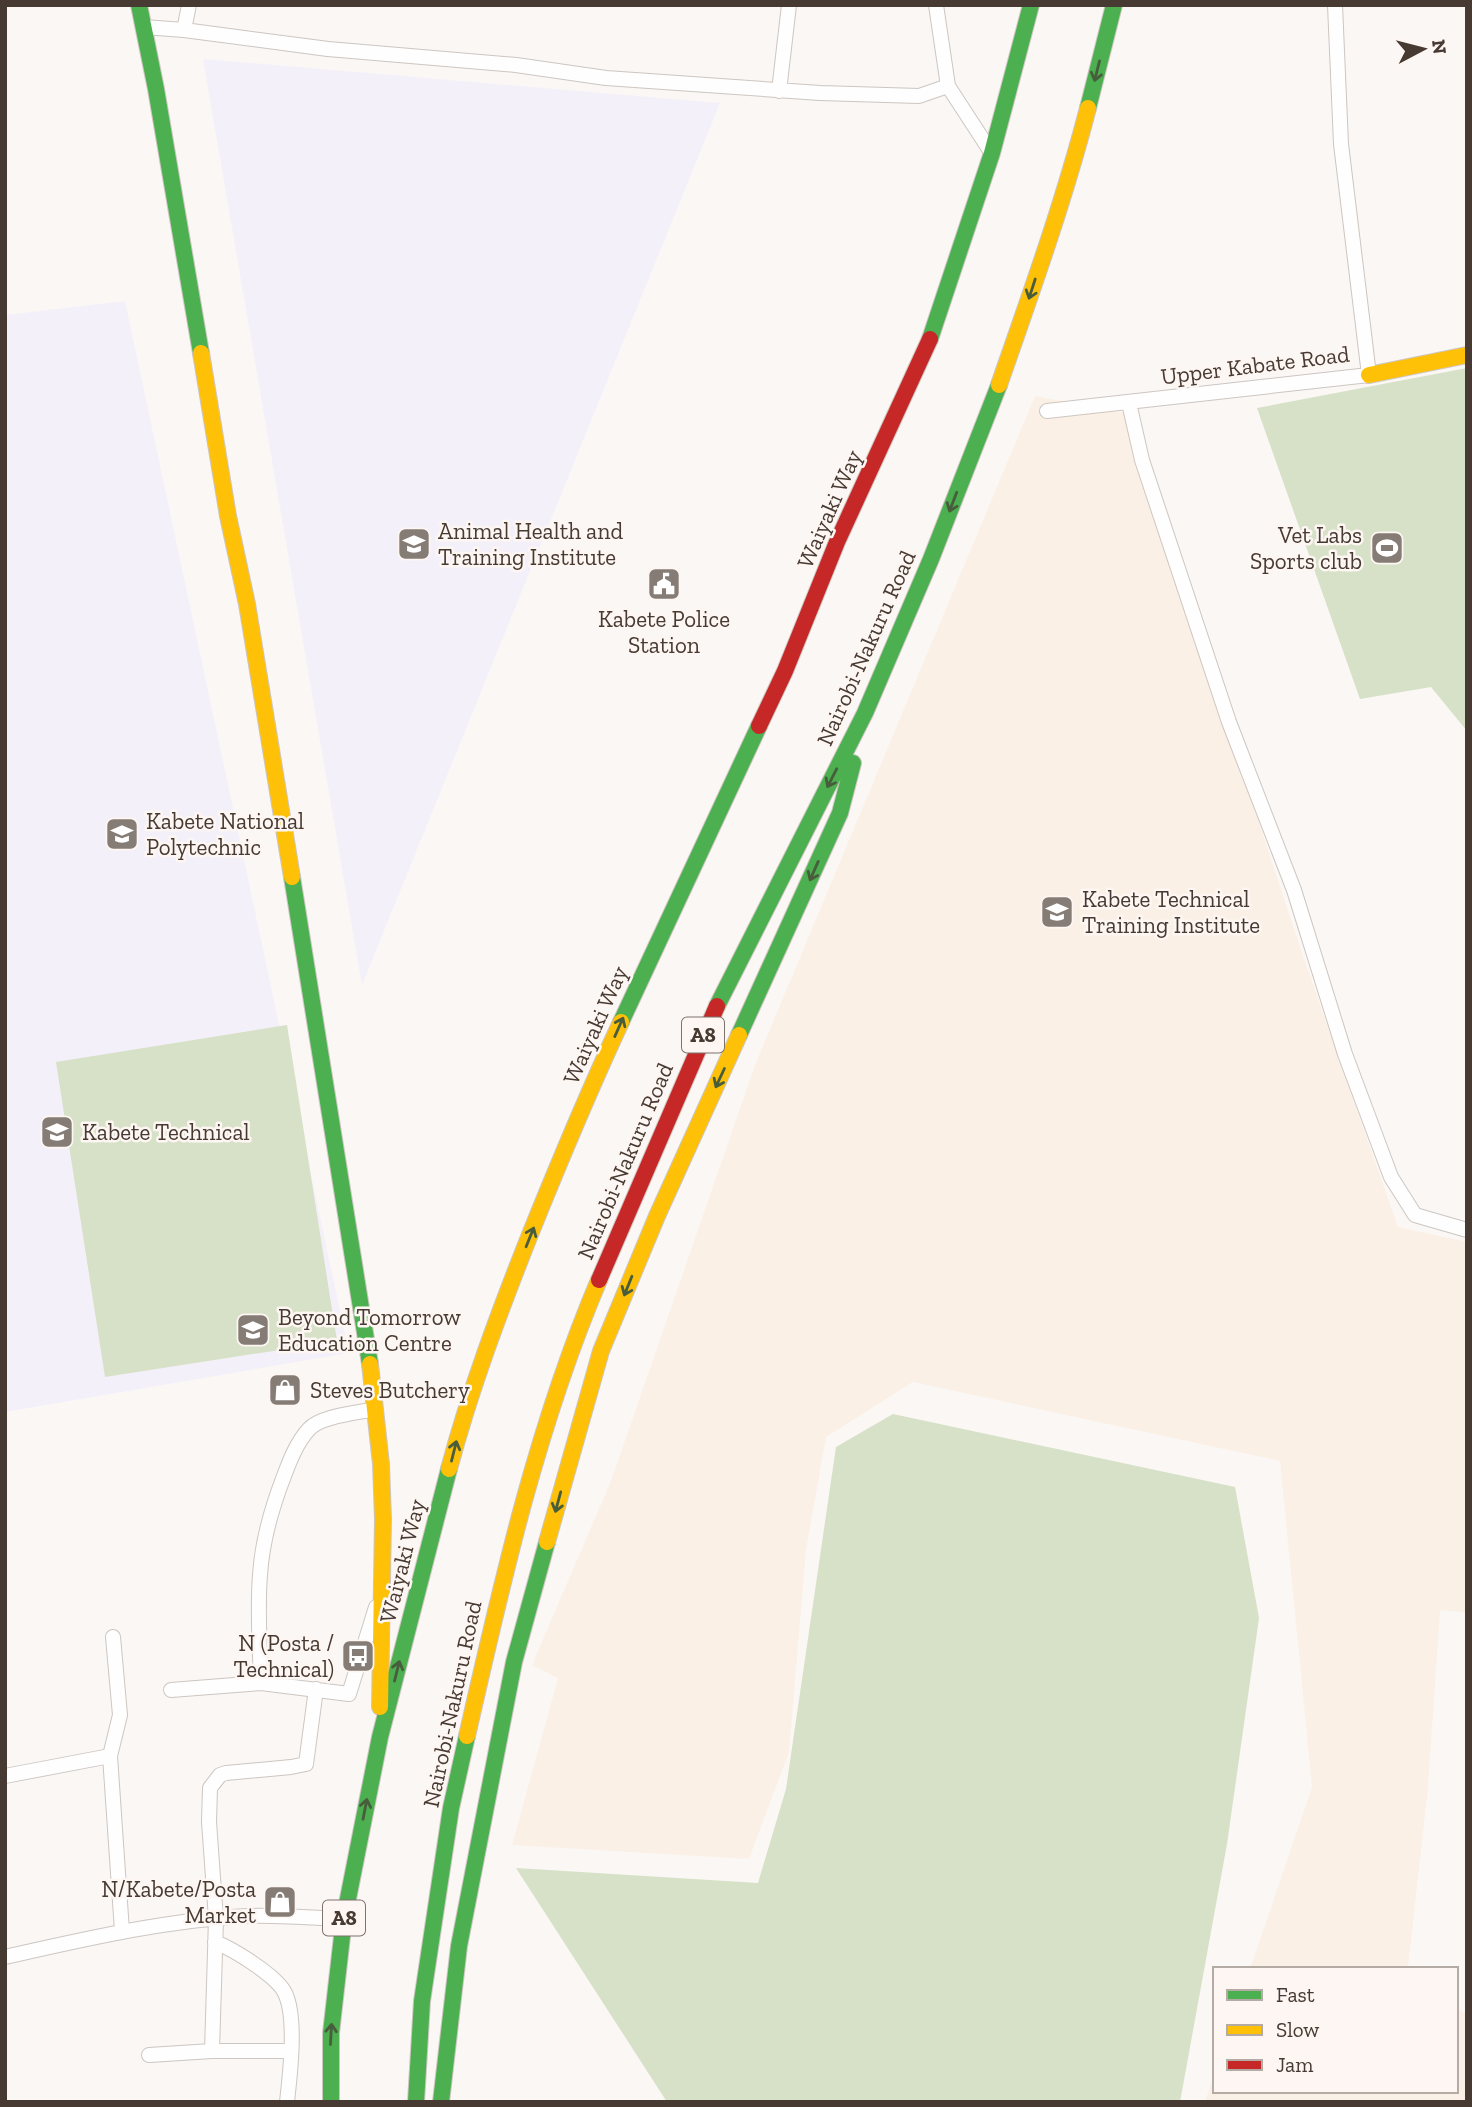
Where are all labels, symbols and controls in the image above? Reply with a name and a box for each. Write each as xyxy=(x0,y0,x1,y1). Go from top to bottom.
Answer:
north arrow xyxy=(1388,14,1458,84)
text: N xyxy=(1427,38,1452,56)
one-way arrow xyxy=(1090,60,1103,82)
one-way arrow xyxy=(1025,278,1038,300)
street label: Upper Kabate Road xyxy=(1159,339,1351,390)
street label: Waiyaki Way xyxy=(791,445,868,572)
one-way arrow xyxy=(945,491,958,513)
place label: Animal Health and Training Institute xyxy=(438,517,623,571)
place label: Vet Labs Sports club xyxy=(1250,521,1362,575)
school or university icon: Animal Health and Training Institute xyxy=(395,525,433,563)
sports icon: Vet Labs Sports club xyxy=(1368,529,1406,567)
street label: Nairobi-Nakuru Road xyxy=(810,546,922,750)
public building icon: Kabete Police Station xyxy=(645,565,683,603)
place label: Kabete Police Station xyxy=(598,605,730,659)
one-way arrow xyxy=(825,767,839,788)
place label: Kabete National Polytechnic xyxy=(146,807,304,861)
school or university icon: Kabete National Polytechnic xyxy=(103,815,141,853)
one-way arrow xyxy=(807,860,820,881)
place label: Kabete Technical Training Institute xyxy=(1082,885,1260,939)
school or university icon: Kabete Technical Training Institute xyxy=(1038,893,1076,931)
street label: Waiyaki Way xyxy=(557,961,634,1088)
one-way arrow xyxy=(612,1017,626,1038)
road number: A8 xyxy=(682,1018,724,1052)
street label: Nairobi-Nakuru Road xyxy=(571,1058,679,1264)
one-way arrow xyxy=(713,1067,726,1088)
school or university icon: Kabete Technical xyxy=(38,1113,76,1151)
place label: Kabete Technical xyxy=(82,1118,250,1146)
one-way arrow xyxy=(524,1226,537,1248)
one-way arrow xyxy=(621,1275,634,1296)
place label: Beyond Tomorrow Education Centre xyxy=(278,1303,461,1357)
school or university icon: Beyond Tomorrow Education Centre xyxy=(234,1311,272,1349)
shop icon: Steves Butchery xyxy=(266,1371,304,1409)
place label: Steves Butchery xyxy=(310,1376,470,1404)
one-way arrow xyxy=(448,1440,461,1463)
one-way arrow xyxy=(551,1490,564,1513)
street label: Waiyaki Way xyxy=(373,1496,431,1626)
street label: Nairobi-Nakuru Road xyxy=(416,1598,488,1810)
place label: N (Posta / Technical) xyxy=(233,1629,334,1683)
bus stop icon: N (Posta / Technical) xyxy=(339,1637,377,1675)
one-way arrow xyxy=(391,1660,404,1683)
one-way arrow xyxy=(359,1798,373,1821)
place label: N/Kabete/Posta Market xyxy=(101,1875,256,1929)
shop icon: N/Kabete/Posta Market xyxy=(261,1883,299,1921)
road number: A8 xyxy=(323,1900,365,1936)
legend xyxy=(1213,1967,1458,2093)
text: Fast xyxy=(1276,1982,1315,2007)
text: Slow xyxy=(1276,2017,1319,2042)
one-way arrow xyxy=(325,2022,338,2045)
text: Jam xyxy=(1276,2052,1313,2077)

